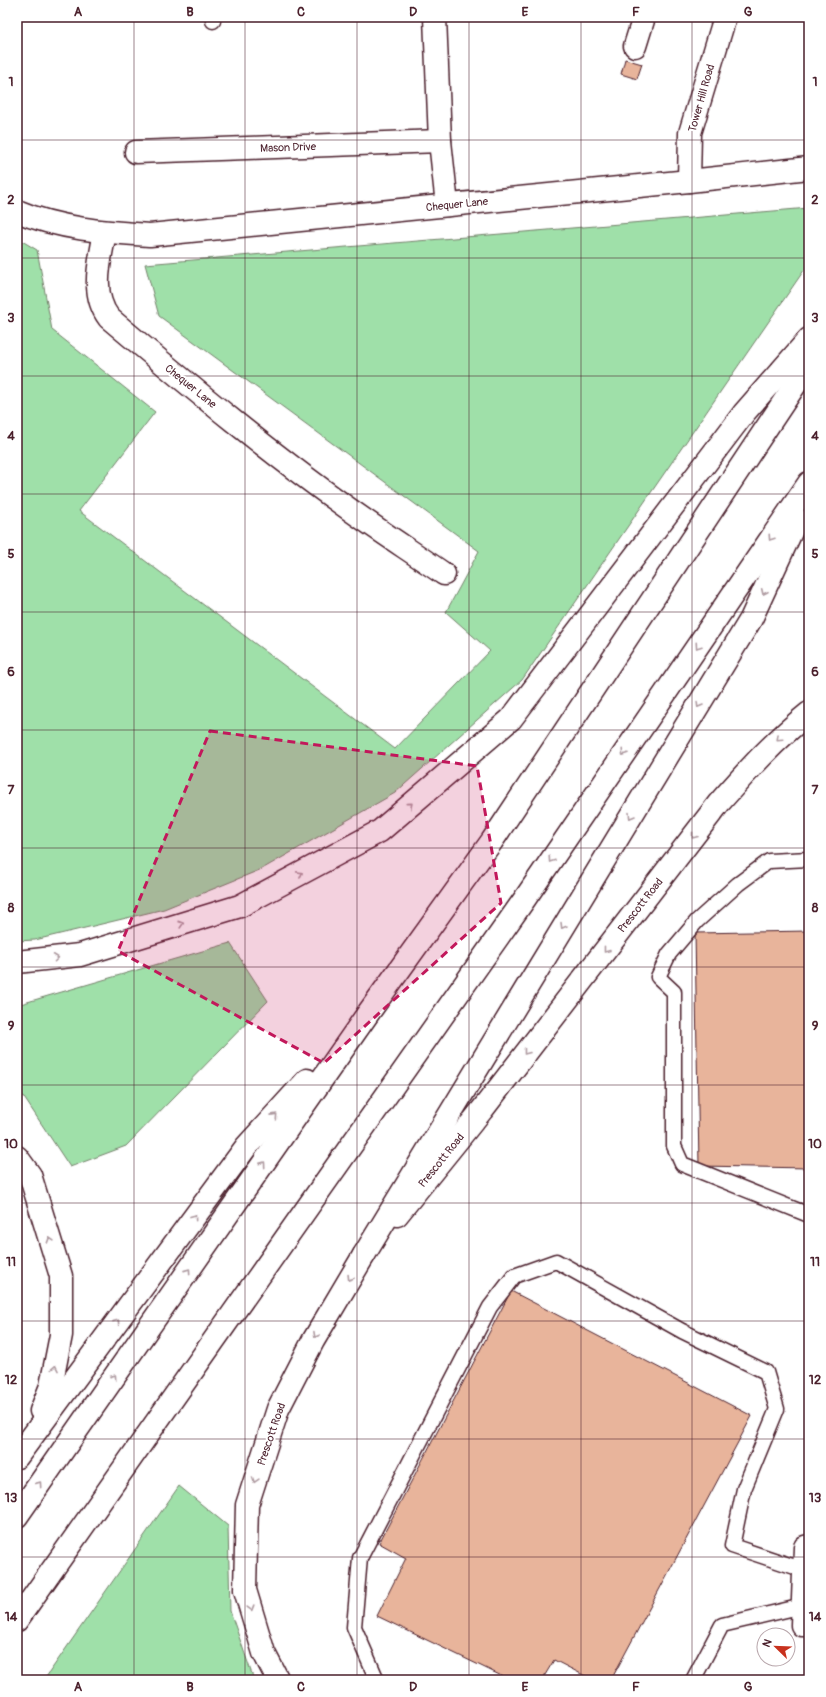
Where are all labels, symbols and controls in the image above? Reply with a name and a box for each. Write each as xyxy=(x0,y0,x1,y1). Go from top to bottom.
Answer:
text: A xyxy=(74,4,83,20)
text: B xyxy=(186,4,194,20)
text: C xyxy=(297,4,305,20)
text: D xyxy=(409,4,417,20)
text: E xyxy=(522,4,529,20)
text: F xyxy=(632,4,640,20)
text: G xyxy=(744,4,753,20)
street label: Tower Hill Road xyxy=(686,63,717,134)
text: 1 xyxy=(8,74,14,90)
text: 1 xyxy=(812,74,818,90)
street label: Mason Drive xyxy=(260,140,317,155)
text: 2 xyxy=(7,192,15,208)
text: 2 xyxy=(811,192,819,208)
street label: Chequer Lane xyxy=(425,195,489,214)
text: 3 xyxy=(7,310,15,326)
text: 3 xyxy=(811,310,819,326)
street label: Chequer Lane xyxy=(162,362,219,411)
text: 4 xyxy=(7,428,15,444)
text: 4 xyxy=(811,428,819,444)
one-way arrow xyxy=(769,534,776,541)
text: 5 xyxy=(7,546,15,562)
text: 5 xyxy=(811,546,819,562)
one-way arrow xyxy=(761,588,769,595)
one-way arrow xyxy=(695,642,703,649)
text: 6 xyxy=(7,664,15,680)
text: 6 xyxy=(811,664,819,680)
one-way arrow xyxy=(696,701,704,708)
one-way arrow xyxy=(776,733,784,740)
one-way arrow xyxy=(621,749,629,756)
text: 7 xyxy=(8,782,15,798)
text: 7 xyxy=(812,782,819,798)
one-way arrow xyxy=(405,803,413,810)
one-way arrow xyxy=(629,812,636,819)
one-way arrow xyxy=(692,831,699,838)
one-way arrow xyxy=(549,856,556,863)
one-way arrow xyxy=(296,871,303,878)
street label: Prescott Road xyxy=(615,876,666,935)
text: 8 xyxy=(8,900,15,916)
text: 8 xyxy=(812,900,819,916)
one-way arrow xyxy=(177,920,184,929)
one-way arrow xyxy=(561,922,568,929)
one-way arrow xyxy=(604,945,611,952)
one-way arrow xyxy=(53,954,59,963)
text: 9 xyxy=(8,1018,15,1034)
text: 9 xyxy=(812,1018,819,1034)
one-way arrow xyxy=(524,1048,531,1055)
one-way arrow xyxy=(270,1113,277,1121)
street label: Prescott Road xyxy=(416,1131,467,1190)
text: 10 xyxy=(4,1136,18,1152)
text: 10 xyxy=(808,1136,822,1152)
one-way arrow xyxy=(258,1161,266,1168)
one-way arrow xyxy=(189,1215,196,1222)
one-way arrow xyxy=(46,1237,55,1244)
text: 11 xyxy=(6,1254,16,1270)
text: 11 xyxy=(810,1254,820,1270)
one-way arrow xyxy=(183,1268,190,1275)
one-way arrow xyxy=(347,1274,354,1281)
one-way arrow xyxy=(112,1319,120,1326)
one-way arrow xyxy=(313,1331,321,1338)
one-way arrow xyxy=(50,1365,58,1371)
text: 12 xyxy=(5,1372,17,1388)
text: 12 xyxy=(809,1372,821,1388)
one-way arrow xyxy=(109,1374,117,1381)
street label: Prescott Road xyxy=(255,1401,288,1467)
one-way arrow xyxy=(251,1477,260,1484)
one-way arrow xyxy=(34,1481,42,1488)
text: 13 xyxy=(5,1490,17,1506)
text: 13 xyxy=(809,1490,821,1506)
one-way arrow xyxy=(246,1605,255,1612)
text: 14 xyxy=(5,1609,18,1625)
text: 14 xyxy=(809,1609,822,1625)
north arrow xyxy=(756,1627,796,1667)
text: N xyxy=(760,1637,775,1649)
text: A xyxy=(74,1679,83,1695)
text: B xyxy=(186,1679,194,1695)
text: C xyxy=(297,1679,305,1695)
text: D xyxy=(409,1679,417,1695)
text: E xyxy=(522,1679,529,1695)
text: F xyxy=(632,1679,640,1695)
text: G xyxy=(744,1679,753,1695)

